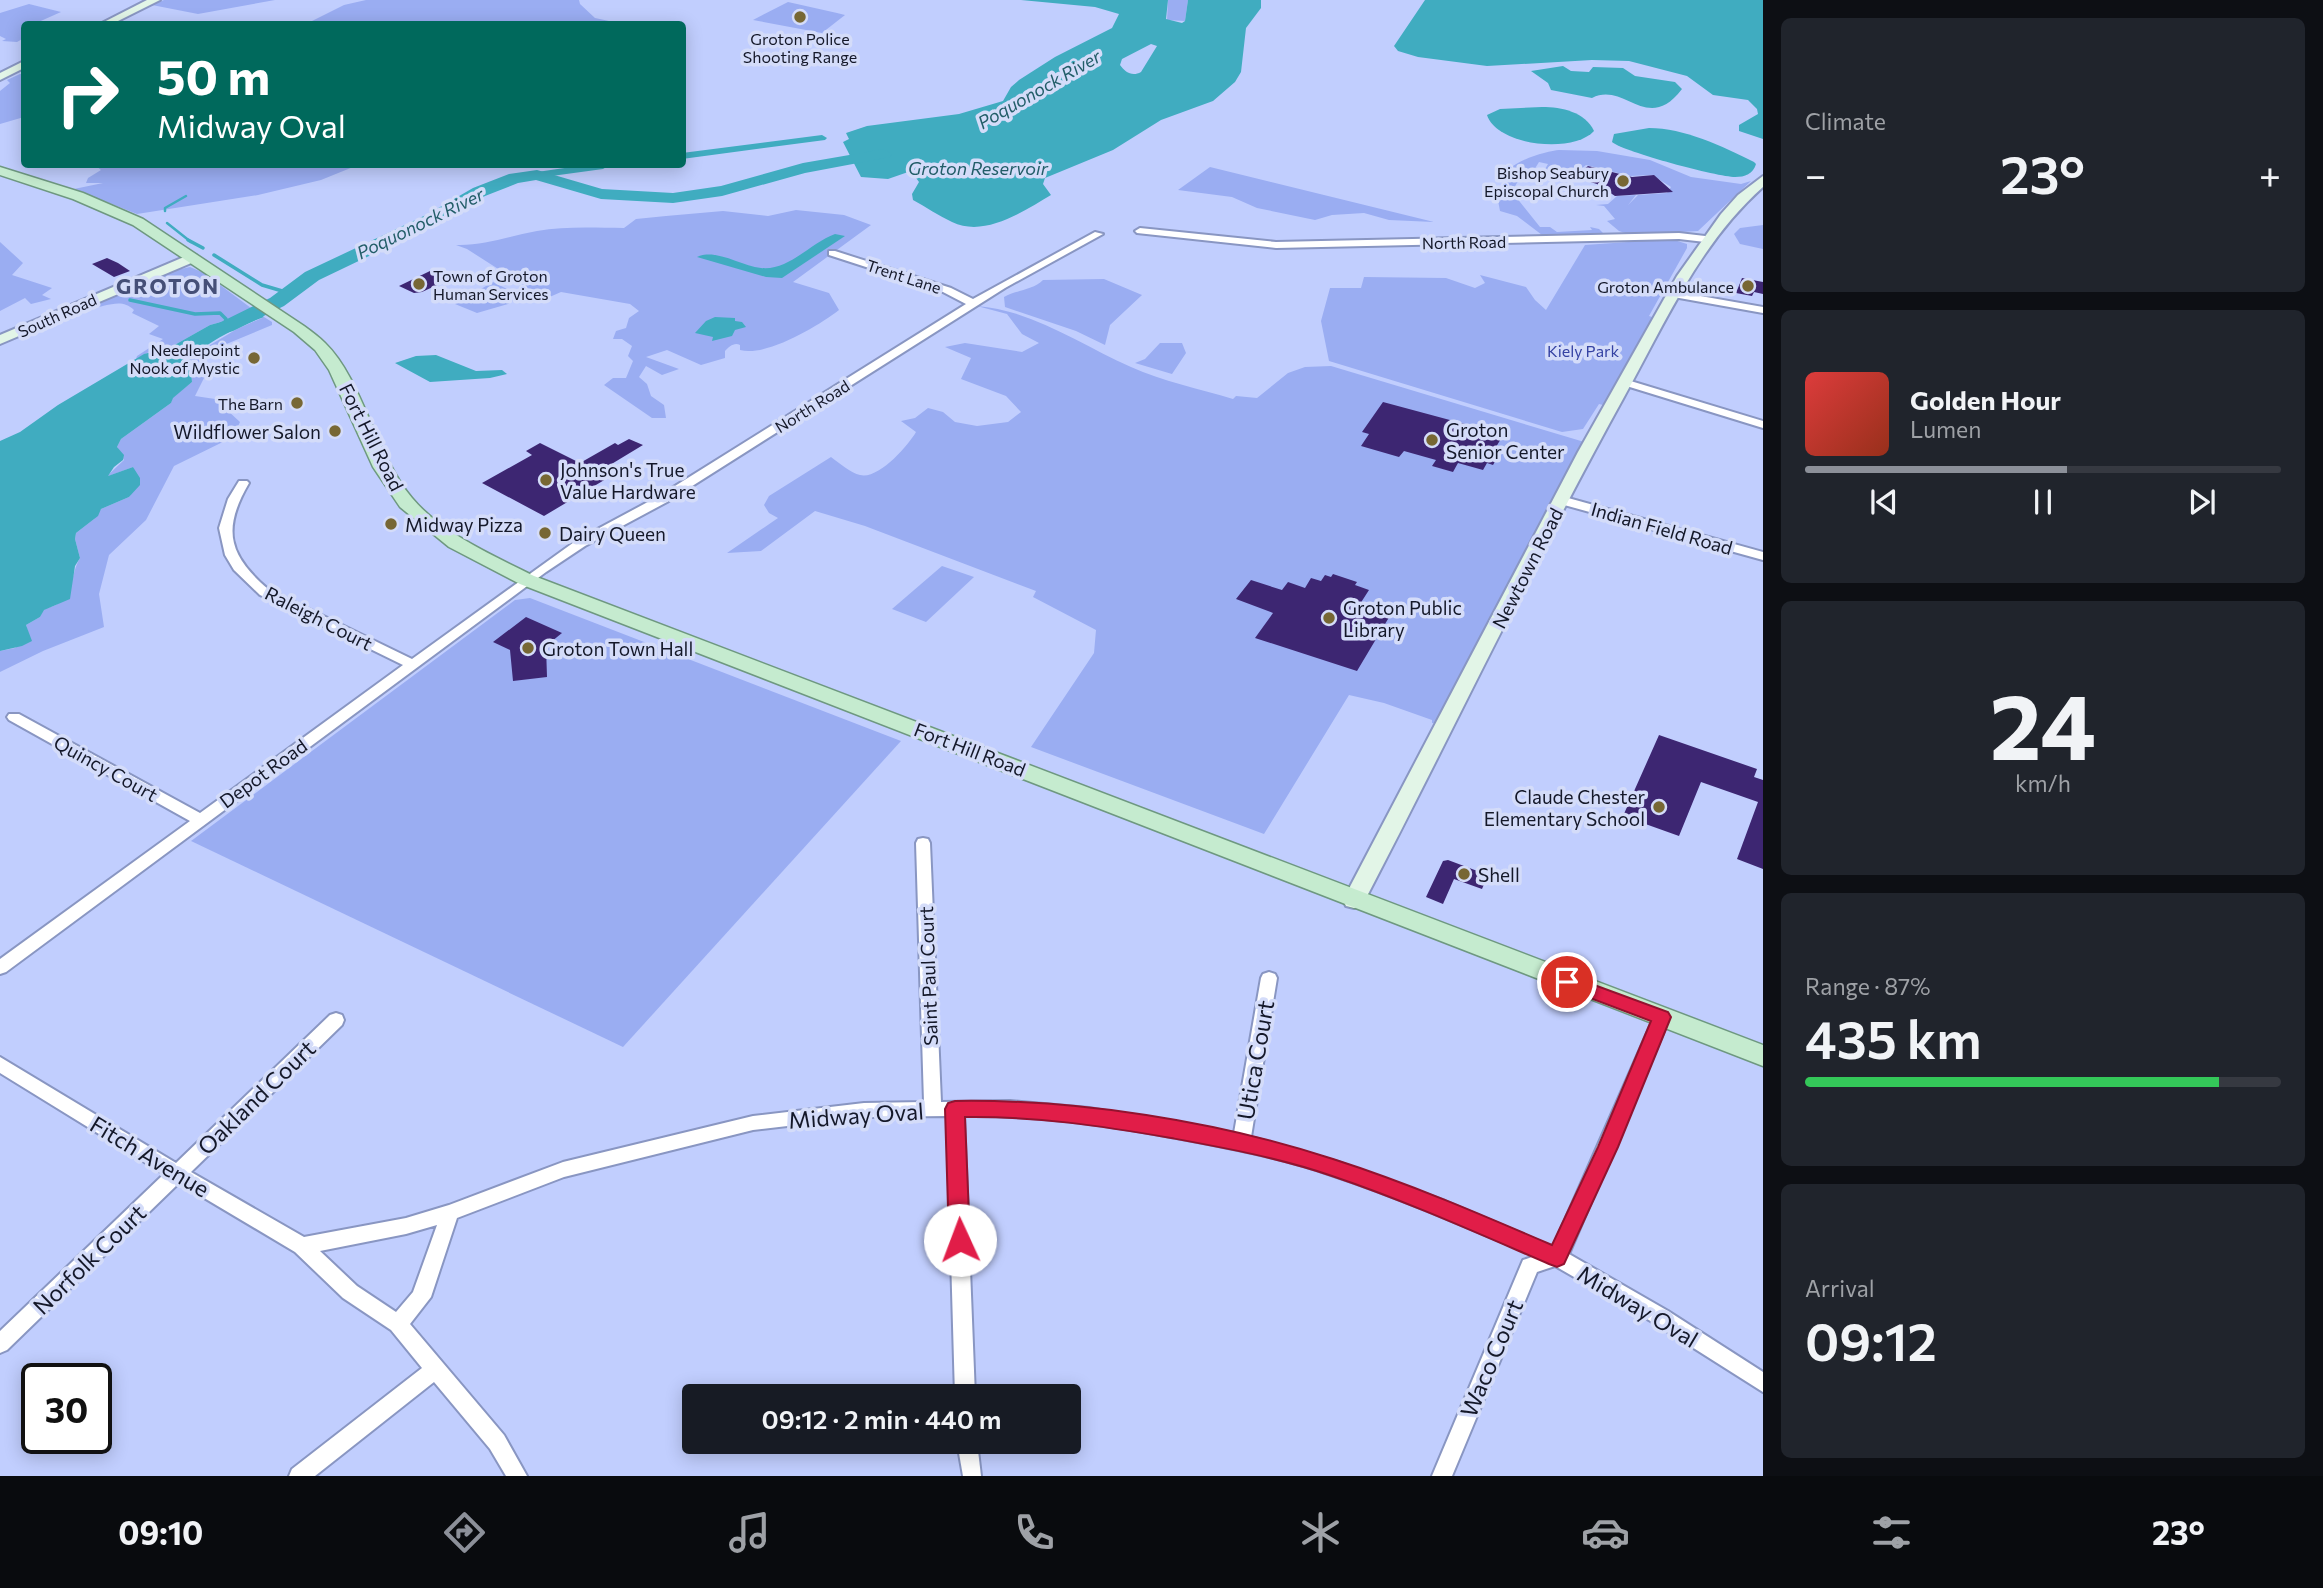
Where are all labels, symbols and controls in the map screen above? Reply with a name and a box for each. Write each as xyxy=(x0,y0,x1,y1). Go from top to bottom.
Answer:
marker: Groton Police Shooting Range xyxy=(792,9,808,25)
place label: Groton Police Shooting Range xyxy=(743,29,857,66)
water label: Poquonock River xyxy=(973,44,1105,133)
text: 50 m xyxy=(157,45,270,105)
icon: right xyxy=(42,49,133,140)
text: Midway Oval xyxy=(157,105,346,145)
text: Climate xyxy=(1805,107,1886,135)
text: 23° xyxy=(2000,141,2085,205)
text: − xyxy=(1805,150,1827,197)
text: + xyxy=(2259,150,2281,197)
water label: Groton Reservoir xyxy=(908,157,1049,179)
place label: Bishop Seabury Episcopal Church xyxy=(1484,163,1609,200)
marker: Bishop Seabury Episcopal Church xyxy=(1615,173,1631,189)
water label: Poquonock River xyxy=(353,182,488,263)
street label: North Road xyxy=(1422,232,1506,252)
street label: Trent Lane xyxy=(864,255,944,297)
place label: Town of Groton Human Services xyxy=(433,266,549,303)
district label: GROTON xyxy=(116,273,220,298)
marker: Town of Groton Human Services xyxy=(411,276,427,292)
place label: Groton Ambulance xyxy=(1597,277,1734,296)
marker: Groton Ambulance xyxy=(1740,278,1756,294)
street label: South Road xyxy=(15,289,99,341)
place label: Needlepoint Nook of Mystic xyxy=(129,340,240,377)
park label: Kiely Park xyxy=(1547,341,1619,360)
marker: Needlepoint Nook of Mystic xyxy=(246,350,262,366)
street label: North Road xyxy=(771,376,853,436)
street label: Fort Hill Road xyxy=(335,379,409,495)
text: Golden Hour xyxy=(1910,384,2061,415)
place label: The Barn xyxy=(218,394,283,413)
marker: The Barn xyxy=(289,395,305,411)
text: Lumen xyxy=(1910,415,1981,443)
place label: Groton Senior Center xyxy=(1446,418,1565,463)
place label: Wildflower Salon xyxy=(173,420,321,443)
marker: Wildflower Salon xyxy=(327,423,343,439)
marker: Groton Senior Center xyxy=(1424,432,1440,448)
place label: Johnson's True Value Hardware xyxy=(560,458,696,503)
marker: Johnson's True Value Hardware xyxy=(538,472,554,488)
icon: previous xyxy=(1865,483,1903,521)
icon: pause xyxy=(2024,483,2062,521)
icon: next xyxy=(2183,483,2221,521)
street label: Indian Field Road xyxy=(1589,497,1735,559)
street label: Newtown Road xyxy=(1487,504,1567,632)
place label: Midway Pizza xyxy=(405,513,523,536)
marker: Midway Pizza xyxy=(383,516,399,532)
place label: Dairy Queen xyxy=(559,522,666,545)
marker: Dairy Queen xyxy=(537,525,553,541)
street label: Raleigh Court xyxy=(261,581,377,655)
place label: Groton Public Library xyxy=(1343,596,1462,641)
marker: Groton Public Library xyxy=(1321,610,1337,626)
place label: Groton Town Hall xyxy=(542,637,693,660)
marker: Groton Town Hall xyxy=(520,640,536,656)
text: 24 xyxy=(1990,667,2096,779)
street label: Fort Hill Road xyxy=(911,717,1029,781)
street label: Quincy Court xyxy=(50,730,162,806)
street label: Depot Road xyxy=(215,734,311,812)
text: km/h xyxy=(2015,769,2071,797)
place label: Claude Chester Elementary School xyxy=(1484,785,1645,830)
marker: Claude Chester Elementary School xyxy=(1651,799,1667,815)
place label: Shell xyxy=(1478,863,1520,886)
marker: Shell xyxy=(1456,866,1472,882)
street label: Saint Paul Court xyxy=(914,906,942,1046)
pin xyxy=(1537,952,1597,1012)
icon: arrive xyxy=(1548,963,1586,1001)
text: Range · 87% xyxy=(1805,972,1930,1000)
street label: Utica Court xyxy=(1231,998,1279,1122)
text: 435 km xyxy=(1805,1006,1982,1070)
street label: Oakland Court xyxy=(191,1034,321,1160)
street label: Midway Oval xyxy=(787,1096,925,1134)
street label: Fitch Avenue xyxy=(85,1109,215,1203)
street label: Norfolk Court xyxy=(27,1198,151,1320)
position arrow xyxy=(923,1203,997,1277)
street label: Midway Oval xyxy=(1573,1259,1703,1353)
text: Arrival xyxy=(1805,1274,1875,1302)
street label: Waco Court xyxy=(1454,1295,1528,1421)
text: 09:12 xyxy=(1805,1308,1937,1372)
speed limit sign: 30 xyxy=(21,1363,112,1454)
text: 09:12 · 2 min · 440 m xyxy=(762,1403,1001,1434)
icon: directions xyxy=(440,1508,489,1557)
icon: music xyxy=(725,1508,774,1557)
icon: phone xyxy=(1010,1508,1059,1557)
icon: climate xyxy=(1296,1508,1345,1557)
icon: car xyxy=(1581,1508,1630,1557)
icon: filters xyxy=(1867,1508,1916,1557)
text: 09:10 xyxy=(118,1512,203,1552)
text: 23° xyxy=(2152,1512,2205,1552)

